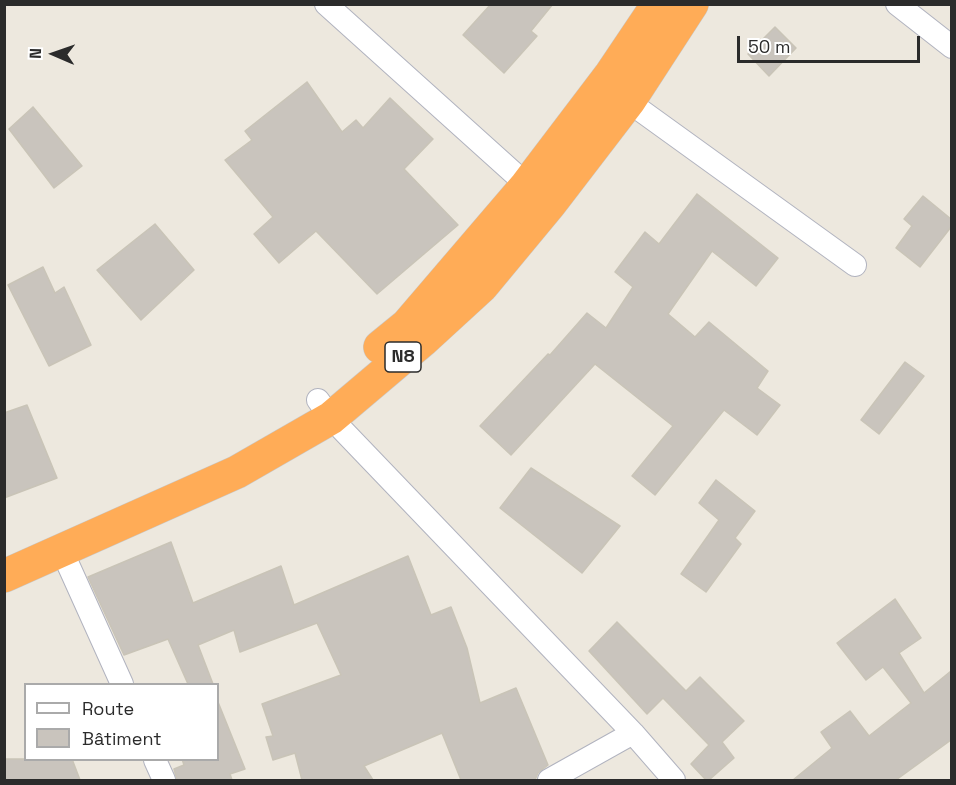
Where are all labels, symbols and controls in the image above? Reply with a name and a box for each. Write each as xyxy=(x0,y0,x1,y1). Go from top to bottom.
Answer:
north arrow xyxy=(24,24,84,84)
scale bar xyxy=(740,24,923,62)
text: 50 m xyxy=(748,35,790,58)
text: N xyxy=(25,48,46,59)
road number: N8 xyxy=(385,342,421,372)
legend xyxy=(24,683,219,761)
text: Route xyxy=(82,697,134,720)
text: Bâtiment xyxy=(82,727,162,750)

